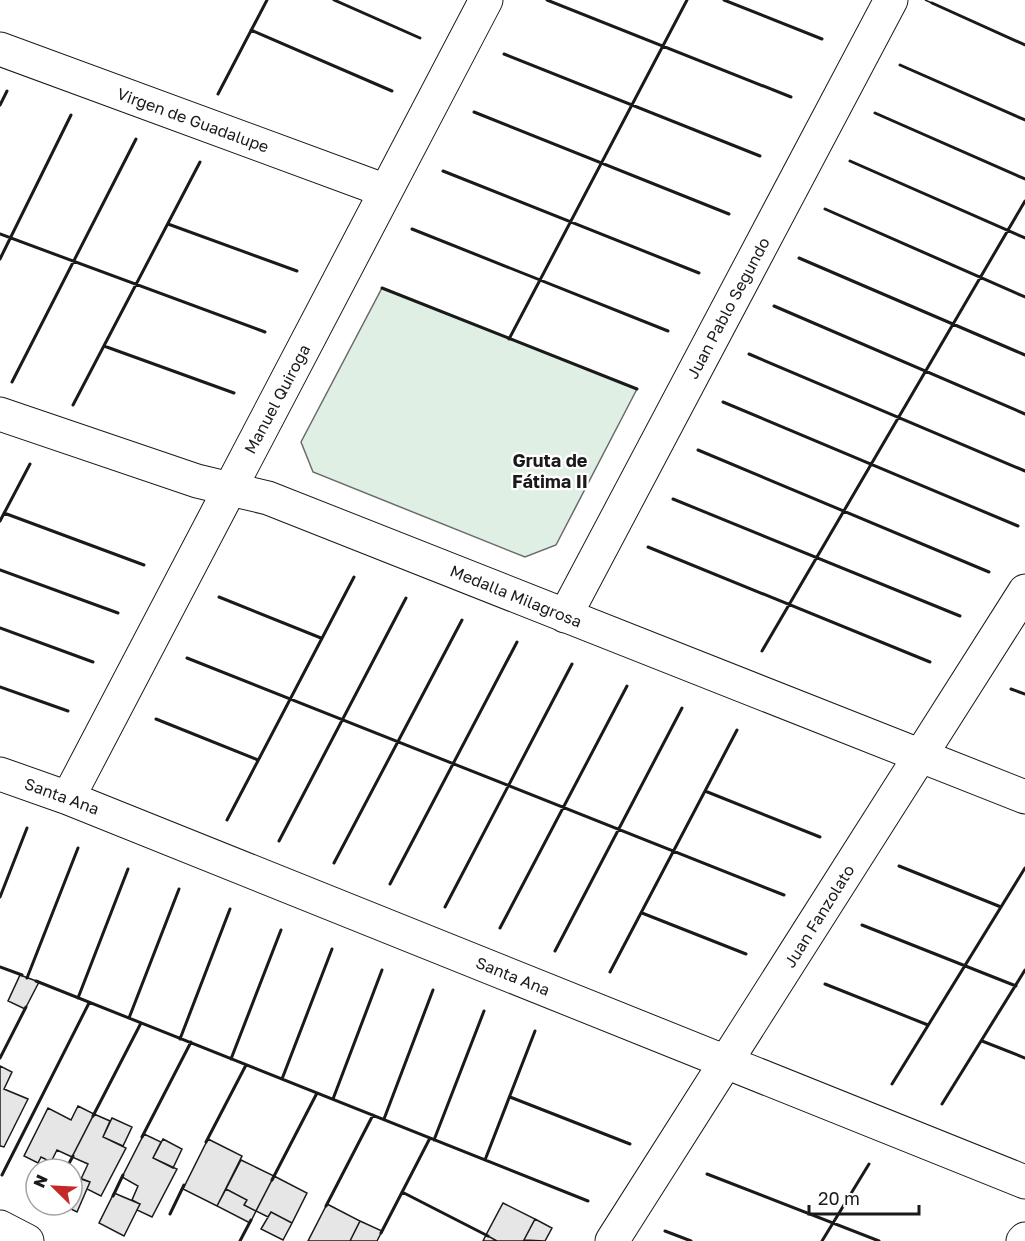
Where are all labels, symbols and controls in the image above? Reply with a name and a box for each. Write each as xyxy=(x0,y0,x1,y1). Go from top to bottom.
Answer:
street label: Virgen de Guadalupe xyxy=(114,83,272,157)
street label: Juan Pablo Segundo xyxy=(682,234,774,382)
street label: Manuel Quiroga xyxy=(240,341,314,457)
district label: Gruta de Fátima II xyxy=(512,449,588,492)
street label: Medalla Milagrosa xyxy=(447,560,585,632)
street label: Santa Ana xyxy=(22,773,102,819)
street label: Juan Fanzolato xyxy=(779,861,859,971)
street label: Santa Ana xyxy=(473,952,553,1000)
north arrow xyxy=(24,1157,84,1217)
text: N xyxy=(29,1171,52,1191)
scale bar xyxy=(809,1178,918,1216)
text: 20 m xyxy=(818,1187,860,1209)

